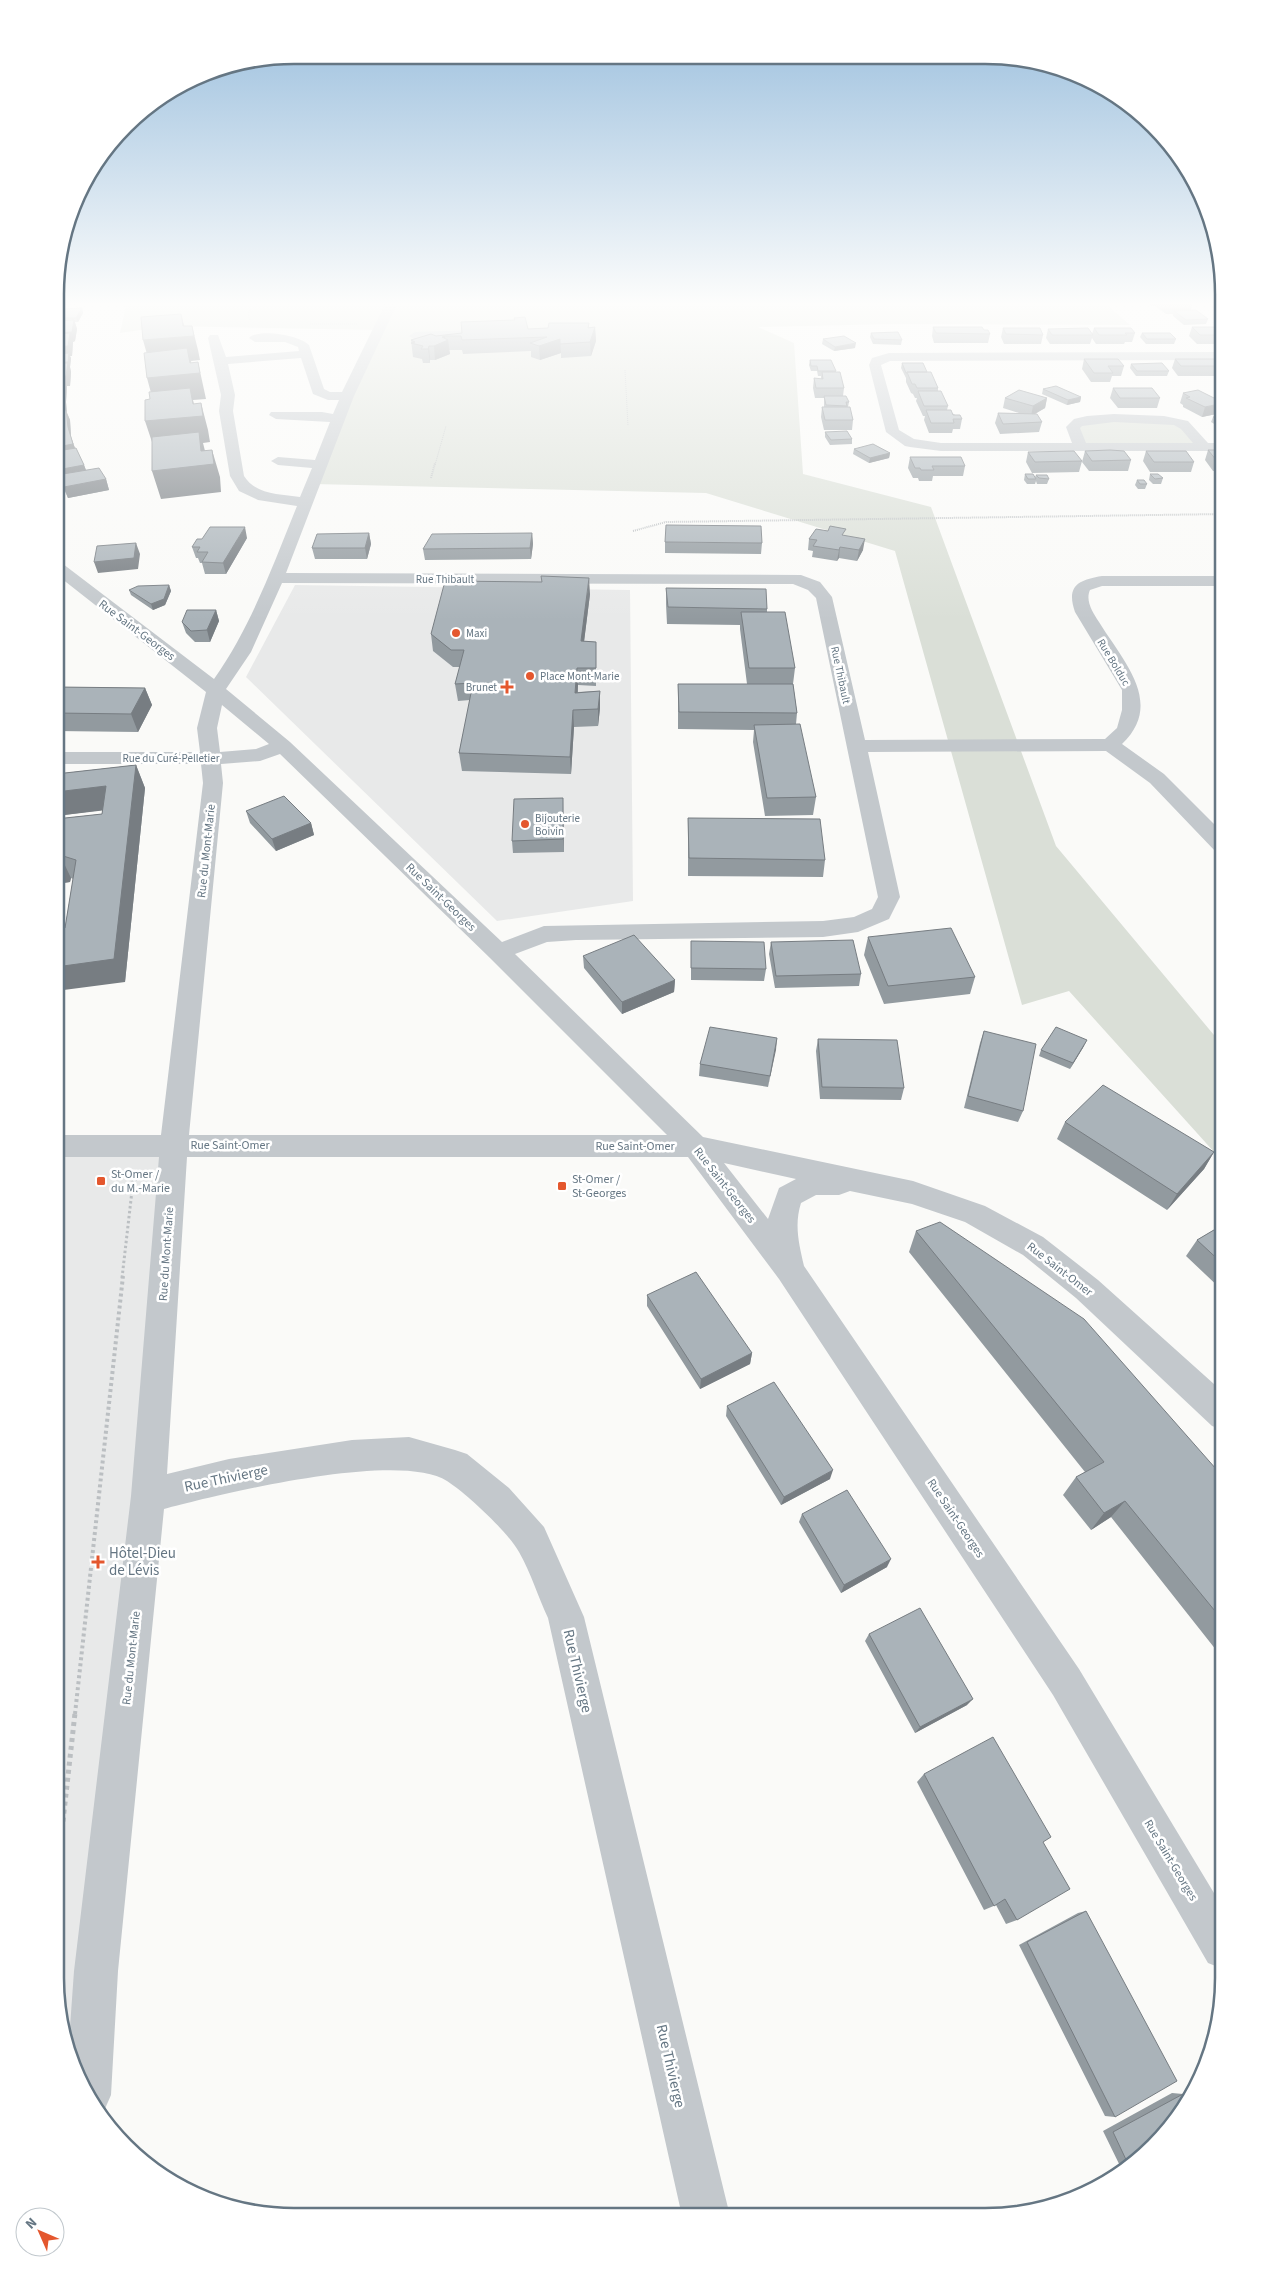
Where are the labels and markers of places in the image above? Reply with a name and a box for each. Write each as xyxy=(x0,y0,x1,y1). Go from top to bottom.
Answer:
place label: Maxi xyxy=(466,626,487,641)
marker: Maxi xyxy=(450,627,462,639)
place label: Place Mont-Marie xyxy=(540,669,620,684)
marker: Place Mont-Marie xyxy=(524,670,536,682)
place label: Brunet xyxy=(466,680,497,695)
marker: Brunet xyxy=(501,681,513,693)
place label: Bijouterie Boivin xyxy=(535,811,580,839)
marker: Bijouterie Boivin xyxy=(519,818,531,830)
place label: St-Omer / du M.-Marie xyxy=(111,1166,170,1197)
place label: St-Omer / St-Georges xyxy=(572,1171,626,1202)
marker: St-Omer / du M.-Marie xyxy=(95,1175,107,1187)
marker: St-Omer / St-Georges xyxy=(556,1180,568,1192)
place label: Hôtel-Dieu de Lévis xyxy=(109,1543,176,1581)
marker: Hôtel-Dieu de Lévis xyxy=(91,1555,105,1569)

